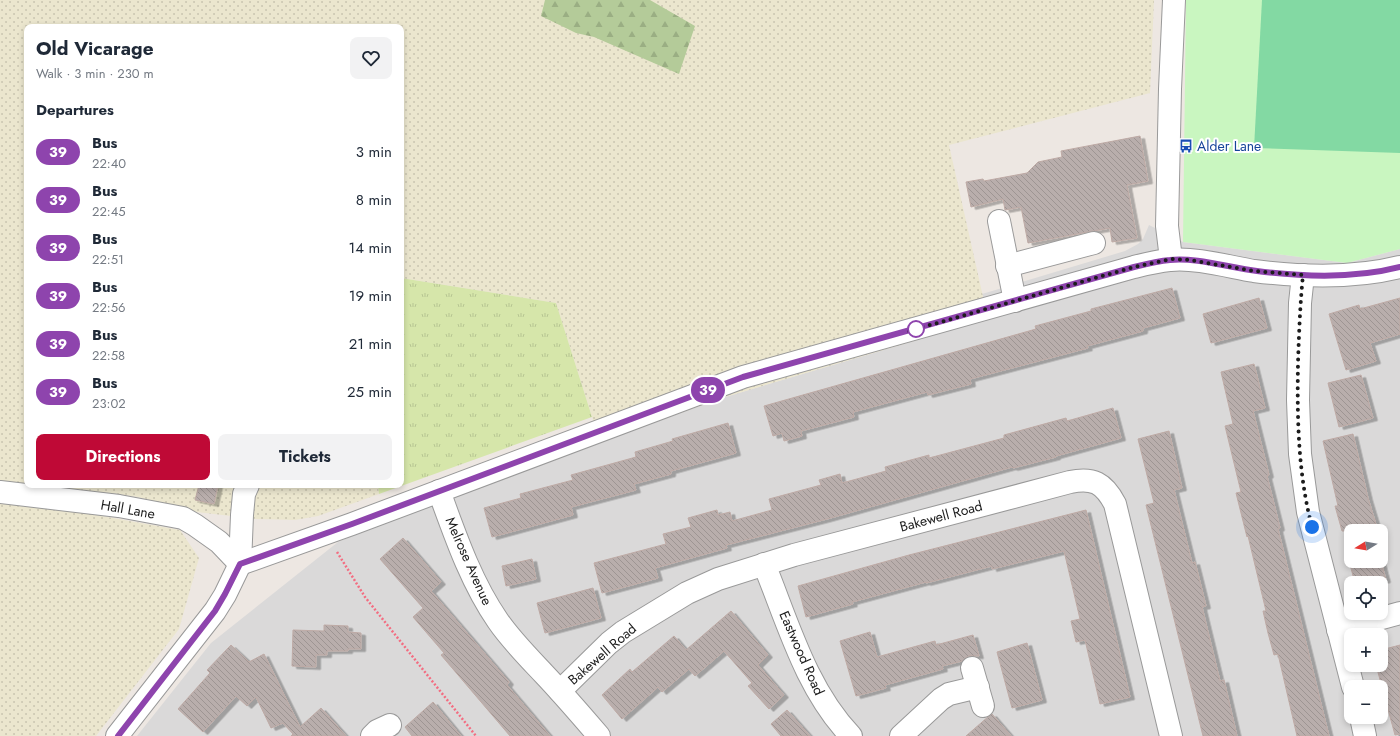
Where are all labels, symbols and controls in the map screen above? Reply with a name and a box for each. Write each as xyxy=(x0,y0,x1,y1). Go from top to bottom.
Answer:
text: Old Vicarage xyxy=(36,35,154,62)
button: heart xyxy=(350,37,392,79)
text: Walk · 3 min · 230 m xyxy=(36,64,154,83)
text: Departures xyxy=(36,99,114,121)
text: Bus xyxy=(92,132,117,154)
place label: Alder Lane xyxy=(1197,136,1261,156)
bus stop icon: Alder Lane xyxy=(1178,138,1194,154)
text: 3 min xyxy=(356,141,392,163)
text: 39 xyxy=(49,142,67,162)
text: 22:40 xyxy=(92,154,126,173)
text: Bus xyxy=(92,180,117,202)
text: 8 min xyxy=(356,189,392,211)
text: 39 xyxy=(49,190,67,210)
text: 22:45 xyxy=(92,202,126,221)
text: Bus xyxy=(92,228,117,250)
text: 14 min xyxy=(349,237,392,259)
text: 39 xyxy=(49,238,67,258)
text: 22:51 xyxy=(92,250,124,269)
text: Bus xyxy=(92,276,117,298)
text: 19 min xyxy=(349,285,392,307)
text: 39 xyxy=(49,286,67,306)
text: 22:56 xyxy=(92,298,126,317)
unlabelled marker xyxy=(907,320,925,338)
text: Bus xyxy=(92,324,117,346)
text: 21 min xyxy=(349,333,392,355)
text: 39 xyxy=(49,334,67,354)
text: 22:58 xyxy=(92,346,125,365)
text: Bus xyxy=(92,372,117,394)
line badge: 39 xyxy=(690,377,726,403)
text: 39 xyxy=(699,380,717,400)
text: 25 min xyxy=(347,381,392,403)
text: 39 xyxy=(49,382,67,402)
text: 23:02 xyxy=(92,394,126,413)
button: Directions xyxy=(36,434,210,480)
button: Tickets xyxy=(218,434,392,480)
street label: Hall Lane xyxy=(99,494,157,524)
street label: Bakewell Road xyxy=(897,495,985,537)
street label: Melrose Avenue xyxy=(441,514,497,608)
your location xyxy=(1302,517,1322,537)
north arrow xyxy=(1344,524,1388,568)
map controls xyxy=(1344,524,1388,724)
button: locate xyxy=(1344,576,1388,620)
street label: Eastwood Road xyxy=(774,608,830,698)
street label: Bakewell Road xyxy=(563,619,641,689)
button: + xyxy=(1344,628,1388,672)
button: − xyxy=(1344,680,1388,724)

